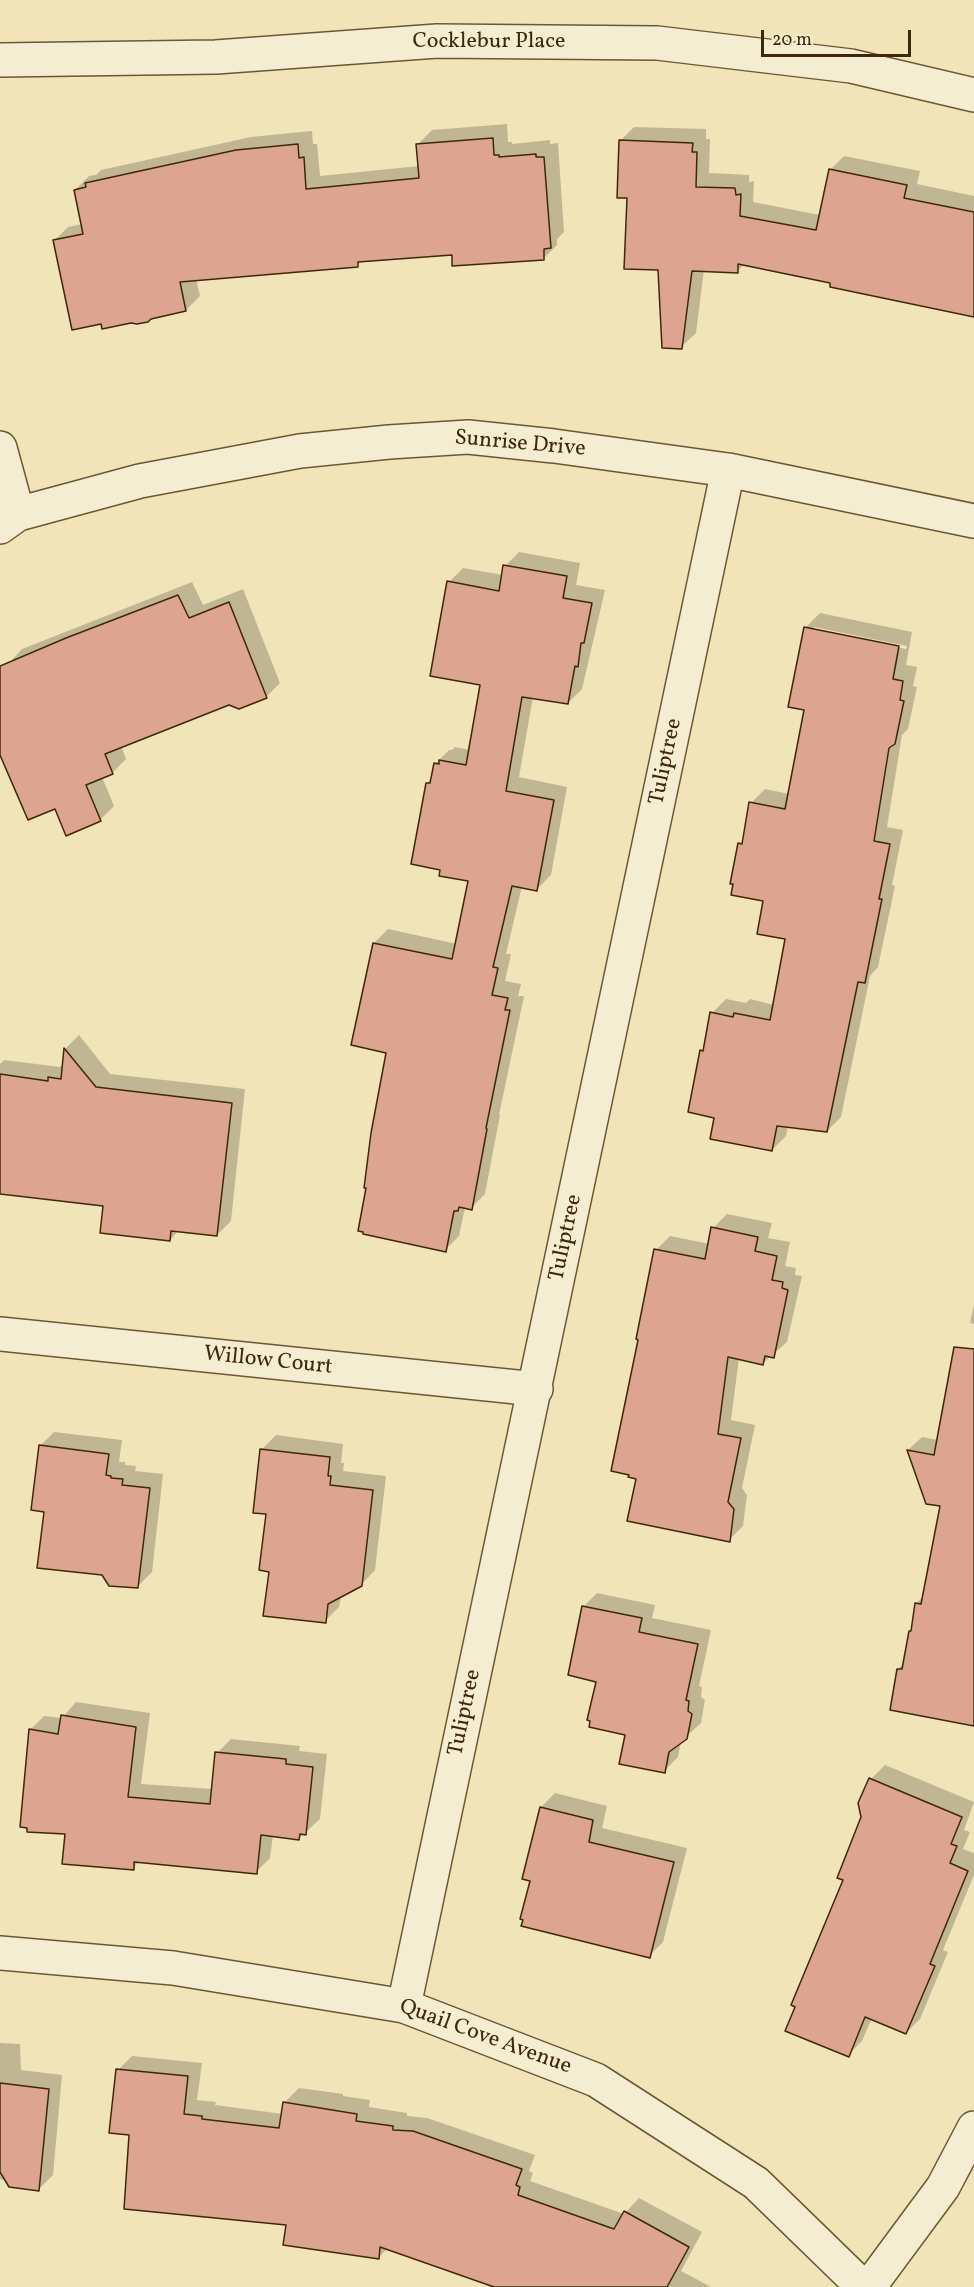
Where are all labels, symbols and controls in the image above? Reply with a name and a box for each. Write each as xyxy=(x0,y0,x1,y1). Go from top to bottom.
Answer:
scale bar xyxy=(764,18,914,56)
text: 20 m xyxy=(772,28,812,53)
street label: Cocklebur Place xyxy=(413,30,565,56)
street label: Sunrise Drive xyxy=(453,426,587,464)
street label: Tuliptree xyxy=(645,716,689,808)
street label: Tuliptree xyxy=(545,1192,589,1284)
street label: Willow Court xyxy=(202,1342,334,1382)
street label: Tuliptree xyxy=(444,1667,488,1759)
street label: Quail Cove Avenue xyxy=(395,1995,575,2081)

